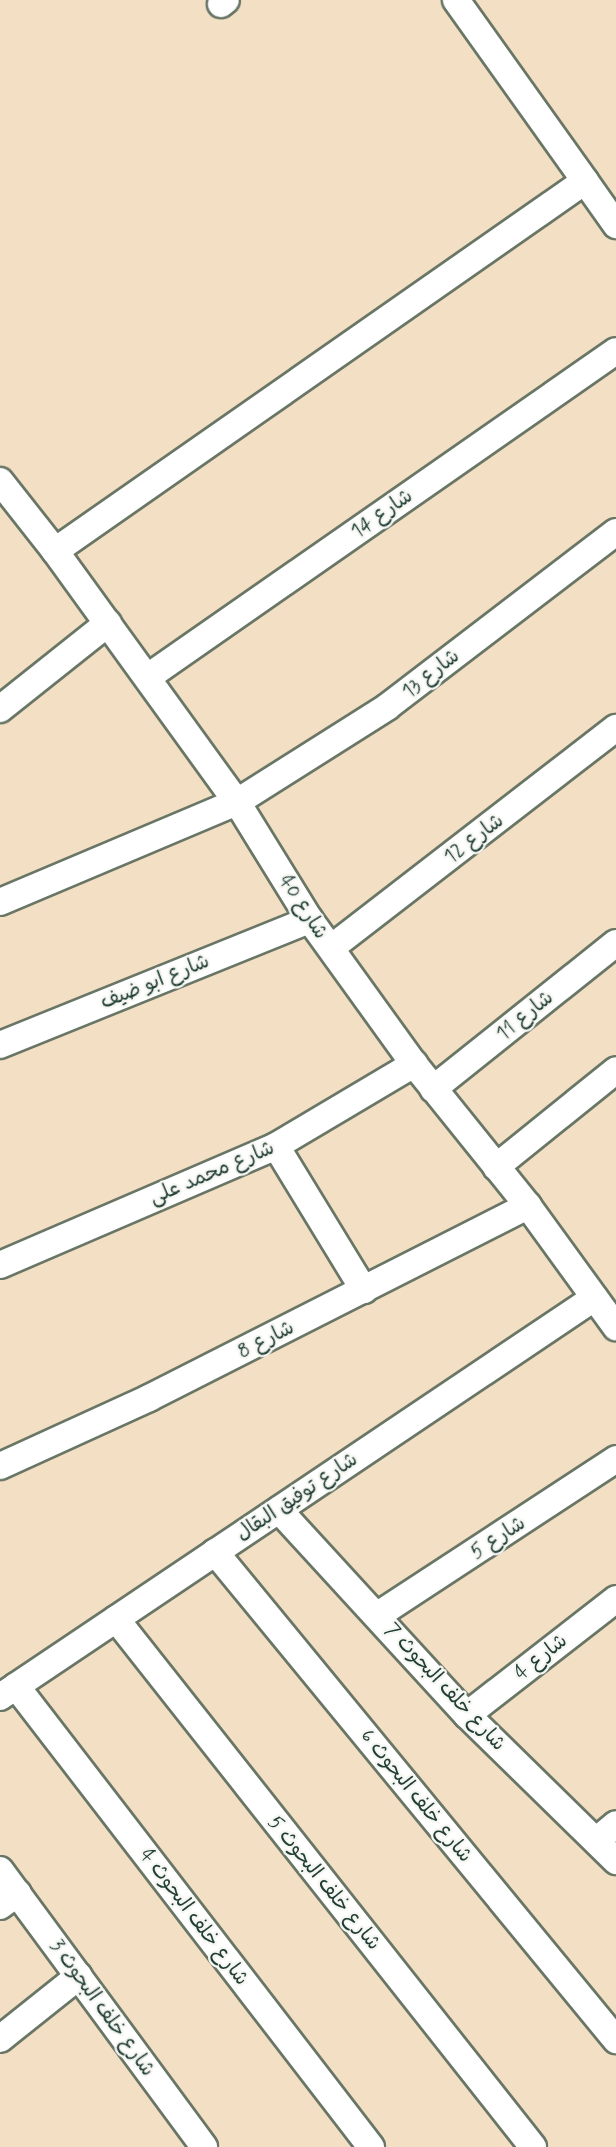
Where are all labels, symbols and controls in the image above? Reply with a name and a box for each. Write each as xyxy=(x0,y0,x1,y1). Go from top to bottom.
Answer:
street label: شارع 14 xyxy=(347,484,417,544)
street label: شارع 13 xyxy=(398,644,464,704)
street label: شارع 12 xyxy=(440,809,508,869)
street label: شارع 40 xyxy=(273,870,333,944)
street label: شارع ابو ضيف xyxy=(97,949,213,1015)
street label: شارع 11 xyxy=(492,986,558,1046)
street label: شارع محمد على xyxy=(146,1136,278,1210)
street label: شارع 8 xyxy=(234,1316,298,1364)
street label: شارع توفيق البقال xyxy=(232,1448,362,1546)
street label: شارع 5 xyxy=(466,1511,530,1565)
street label: شارع خلف البحوث 7 xyxy=(380,1618,510,1756)
street label: شارع 4 xyxy=(510,1629,572,1685)
street label: شارع خلف البحوث 6 xyxy=(355,1725,477,1867)
street label: شارع خلف البحوث 5 xyxy=(262,1811,386,1955)
street label: شارع خلف البحوث 4 xyxy=(135,1844,253,1990)
street label: شارع خلف البحوث 3 xyxy=(44,1935,160,2081)

